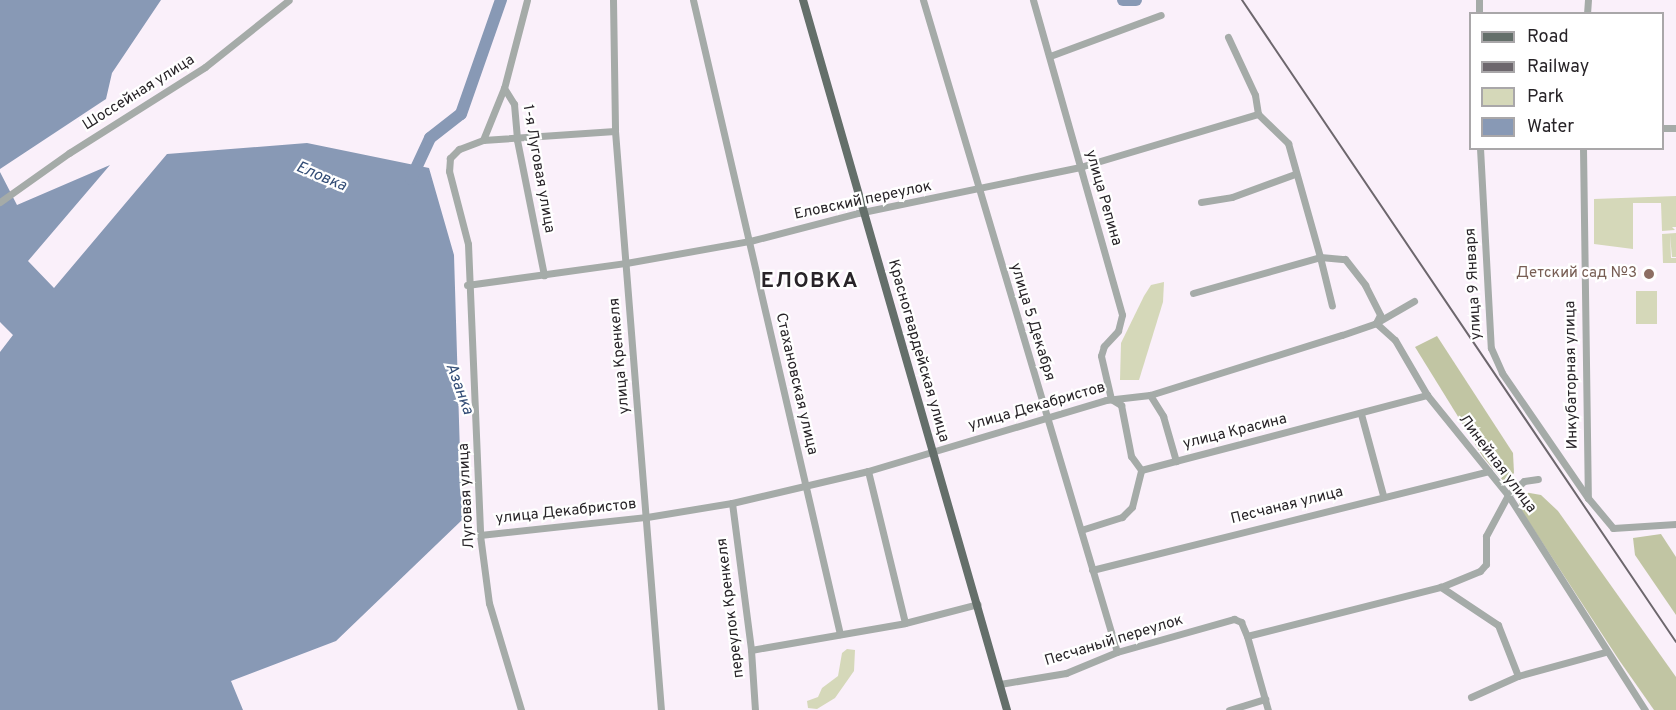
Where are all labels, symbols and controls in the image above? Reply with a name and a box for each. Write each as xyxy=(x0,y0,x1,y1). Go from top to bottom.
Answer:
legend xyxy=(1469,12,1664,150)
text: Road xyxy=(1527,26,1569,49)
street label: Шоссейная улица xyxy=(80,51,198,135)
text: Railway xyxy=(1527,56,1589,79)
text: Park xyxy=(1527,86,1564,109)
street label: 1-я Луговая улица xyxy=(518,103,558,235)
text: Water xyxy=(1527,116,1574,139)
street label: улица Репина xyxy=(1081,148,1125,248)
water label: Еловка xyxy=(293,158,349,196)
street label: Еловский переулок xyxy=(793,178,933,224)
street label: улица 9 Января xyxy=(1462,228,1486,340)
street label: Красногвардейская улица xyxy=(883,258,953,444)
street label: улица 5 Декабря xyxy=(1006,261,1058,383)
place label: Детский сад №3 xyxy=(1516,265,1637,283)
marker: Детский сад №3 xyxy=(1642,267,1656,281)
district label: ЕЛОВКА xyxy=(761,269,859,295)
street label: улица Кренкеля xyxy=(606,297,634,415)
street label: Инкубаторная улица xyxy=(1562,301,1582,449)
street label: Стахановская улица xyxy=(771,311,821,457)
water label: Азанка xyxy=(441,361,477,417)
street label: улица Декабристов xyxy=(966,379,1108,435)
street label: улица Красина xyxy=(1181,410,1289,454)
street label: Линейная улица xyxy=(1454,411,1540,517)
street label: Луговая улица xyxy=(455,443,479,549)
street label: Песчаная улица xyxy=(1229,483,1345,529)
street label: улица Декабристов xyxy=(495,496,637,528)
street label: переулок Кренкеля xyxy=(713,537,749,679)
street label: Песчаный переулок xyxy=(1043,611,1185,671)

